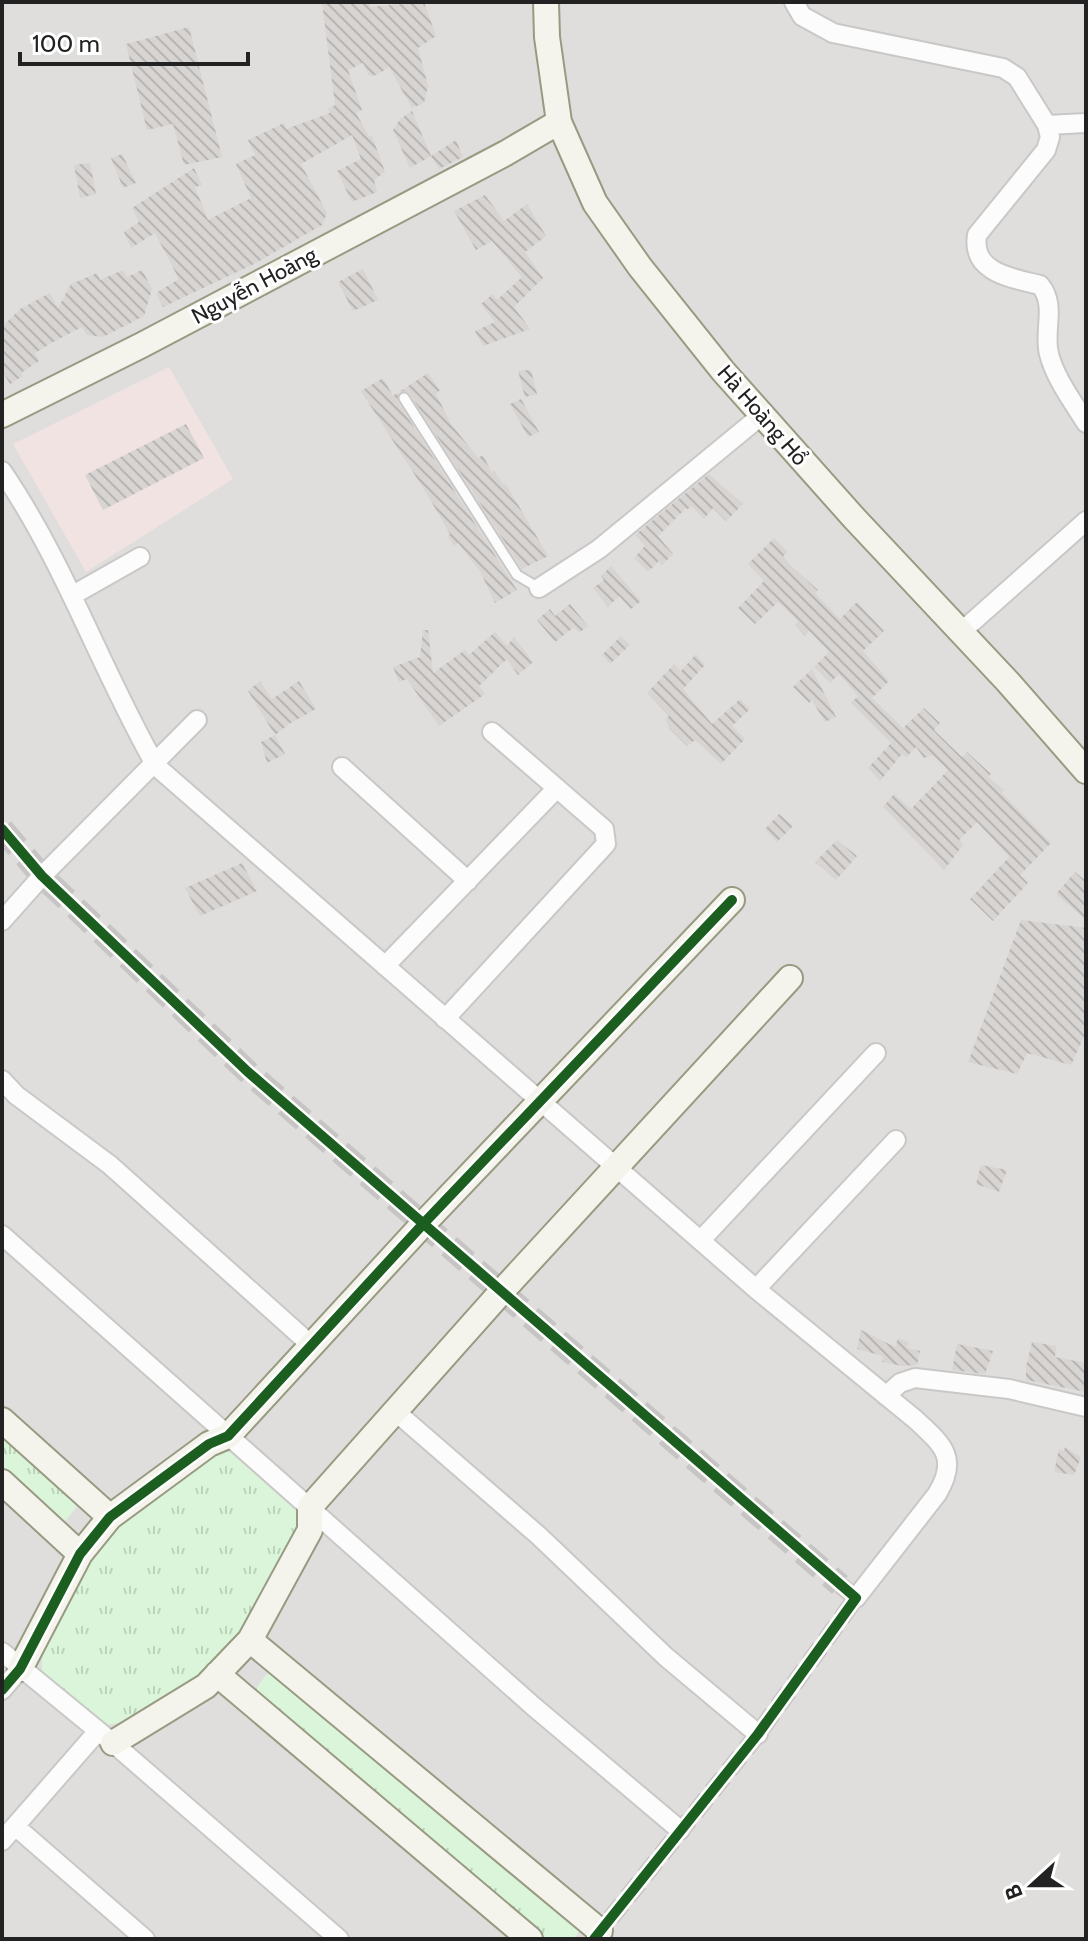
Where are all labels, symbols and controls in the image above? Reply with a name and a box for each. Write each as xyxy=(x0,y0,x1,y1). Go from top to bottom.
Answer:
scale bar xyxy=(20,16,248,66)
text: 100 m xyxy=(32,29,100,58)
street label: Nguyễn Hoàng xyxy=(187,241,322,330)
street label: Hà Hoàng Hổ xyxy=(712,360,814,471)
north arrow xyxy=(992,1845,1072,1925)
text: B xyxy=(999,1881,1029,1903)

